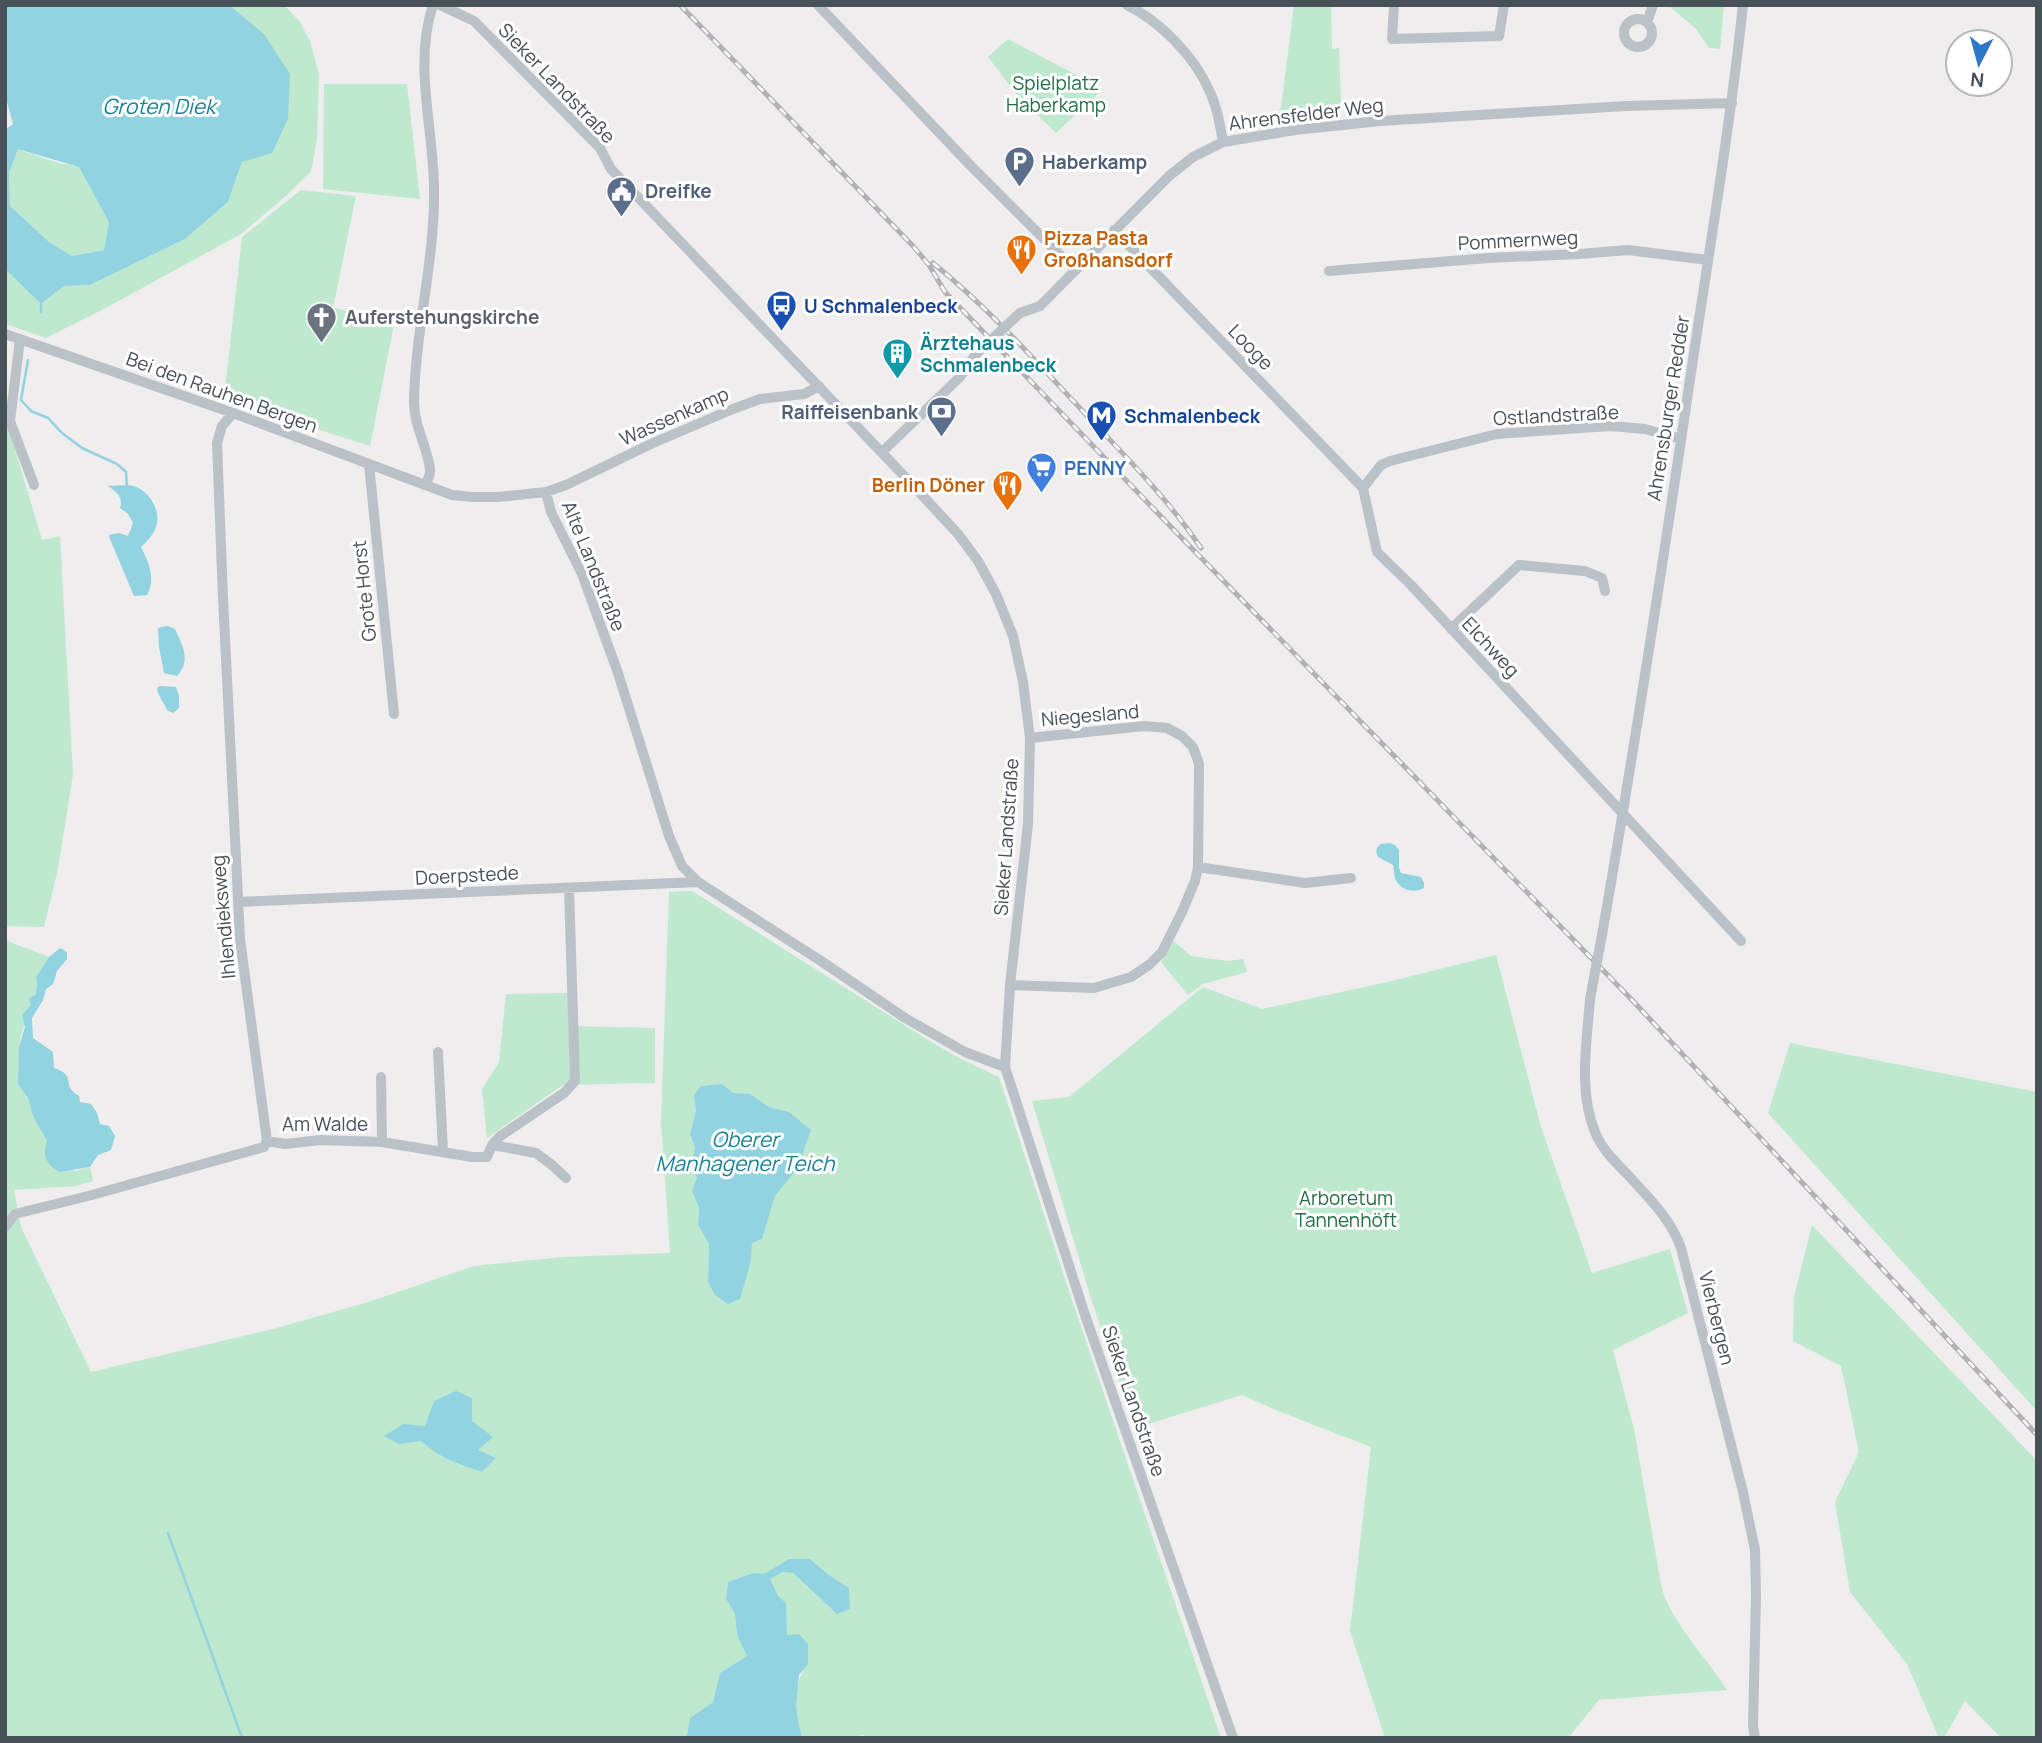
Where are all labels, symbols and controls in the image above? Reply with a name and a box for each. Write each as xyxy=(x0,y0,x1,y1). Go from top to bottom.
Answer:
street label: Sieker Landstraße xyxy=(493,17,621,149)
north arrow xyxy=(1944,28,2014,98)
text: N xyxy=(1969,66,1985,94)
park label: Spielplatz Haberkamp xyxy=(1006,70,1106,118)
water label: Groten Diek xyxy=(103,92,218,120)
street label: Ahrensfelder Weg xyxy=(1227,92,1385,136)
parking icon: Haberkamp xyxy=(1002,145,1036,189)
place label: Haberkamp xyxy=(1042,149,1147,175)
public building icon: Dreifke xyxy=(605,174,639,218)
place label: Dreifke xyxy=(645,178,712,204)
street label: Pommernweg xyxy=(1457,224,1579,256)
place label: Pizza Pasta Großhansdorf xyxy=(1044,225,1172,273)
restaurant icon: Pizza Pasta Großhansdorf xyxy=(1004,232,1038,276)
bus stop icon: U Schmalenbeck xyxy=(764,289,798,333)
place label: U Schmalenbeck xyxy=(804,293,958,319)
church icon: Auferstehungskirche xyxy=(305,300,339,344)
place label: Auferstehungskirche xyxy=(345,304,539,330)
street label: Ahrensburger Redder xyxy=(1640,313,1696,503)
street label: Looge xyxy=(1223,318,1279,376)
place label: Ärztehaus Schmalenbeck xyxy=(920,330,1057,378)
building icon: Ärztehaus Schmalenbeck xyxy=(880,337,914,381)
street label: Bei den Rauhen Bergen xyxy=(123,345,321,439)
street label: Wassenkamp xyxy=(615,380,733,452)
bank icon: Raiffeisenbank xyxy=(924,395,958,439)
place label: Raiffeisenbank xyxy=(781,399,919,425)
metro station icon: Schmalenbeck xyxy=(1084,399,1118,443)
street label: Ostlandstraße xyxy=(1492,399,1620,431)
place label: Schmalenbeck xyxy=(1124,403,1261,429)
supermarket icon: PENNY xyxy=(1024,451,1058,495)
place label: PENNY xyxy=(1064,455,1127,481)
restaurant icon: Berlin Döner xyxy=(991,468,1025,512)
place label: Berlin Döner xyxy=(872,472,985,498)
street label: Alte Landstraße xyxy=(556,497,632,635)
street label: Grote Horst xyxy=(346,539,382,643)
street label: Elchweg xyxy=(1456,611,1526,683)
street label: Niegesland xyxy=(1040,698,1140,732)
street label: Sieker Landstraße xyxy=(988,757,1024,917)
street label: Ihlendieksweg xyxy=(205,854,241,980)
street label: Doerpstede xyxy=(415,859,519,891)
street label: Am Walde xyxy=(282,1111,368,1137)
water label: Oberer Manhagener Teich xyxy=(656,1125,836,1177)
park label: Arboretum Tannenhöft xyxy=(1295,1185,1397,1233)
street label: Vierbergen xyxy=(1693,1268,1741,1368)
street label: Sieker Landstraße xyxy=(1096,1322,1172,1480)

